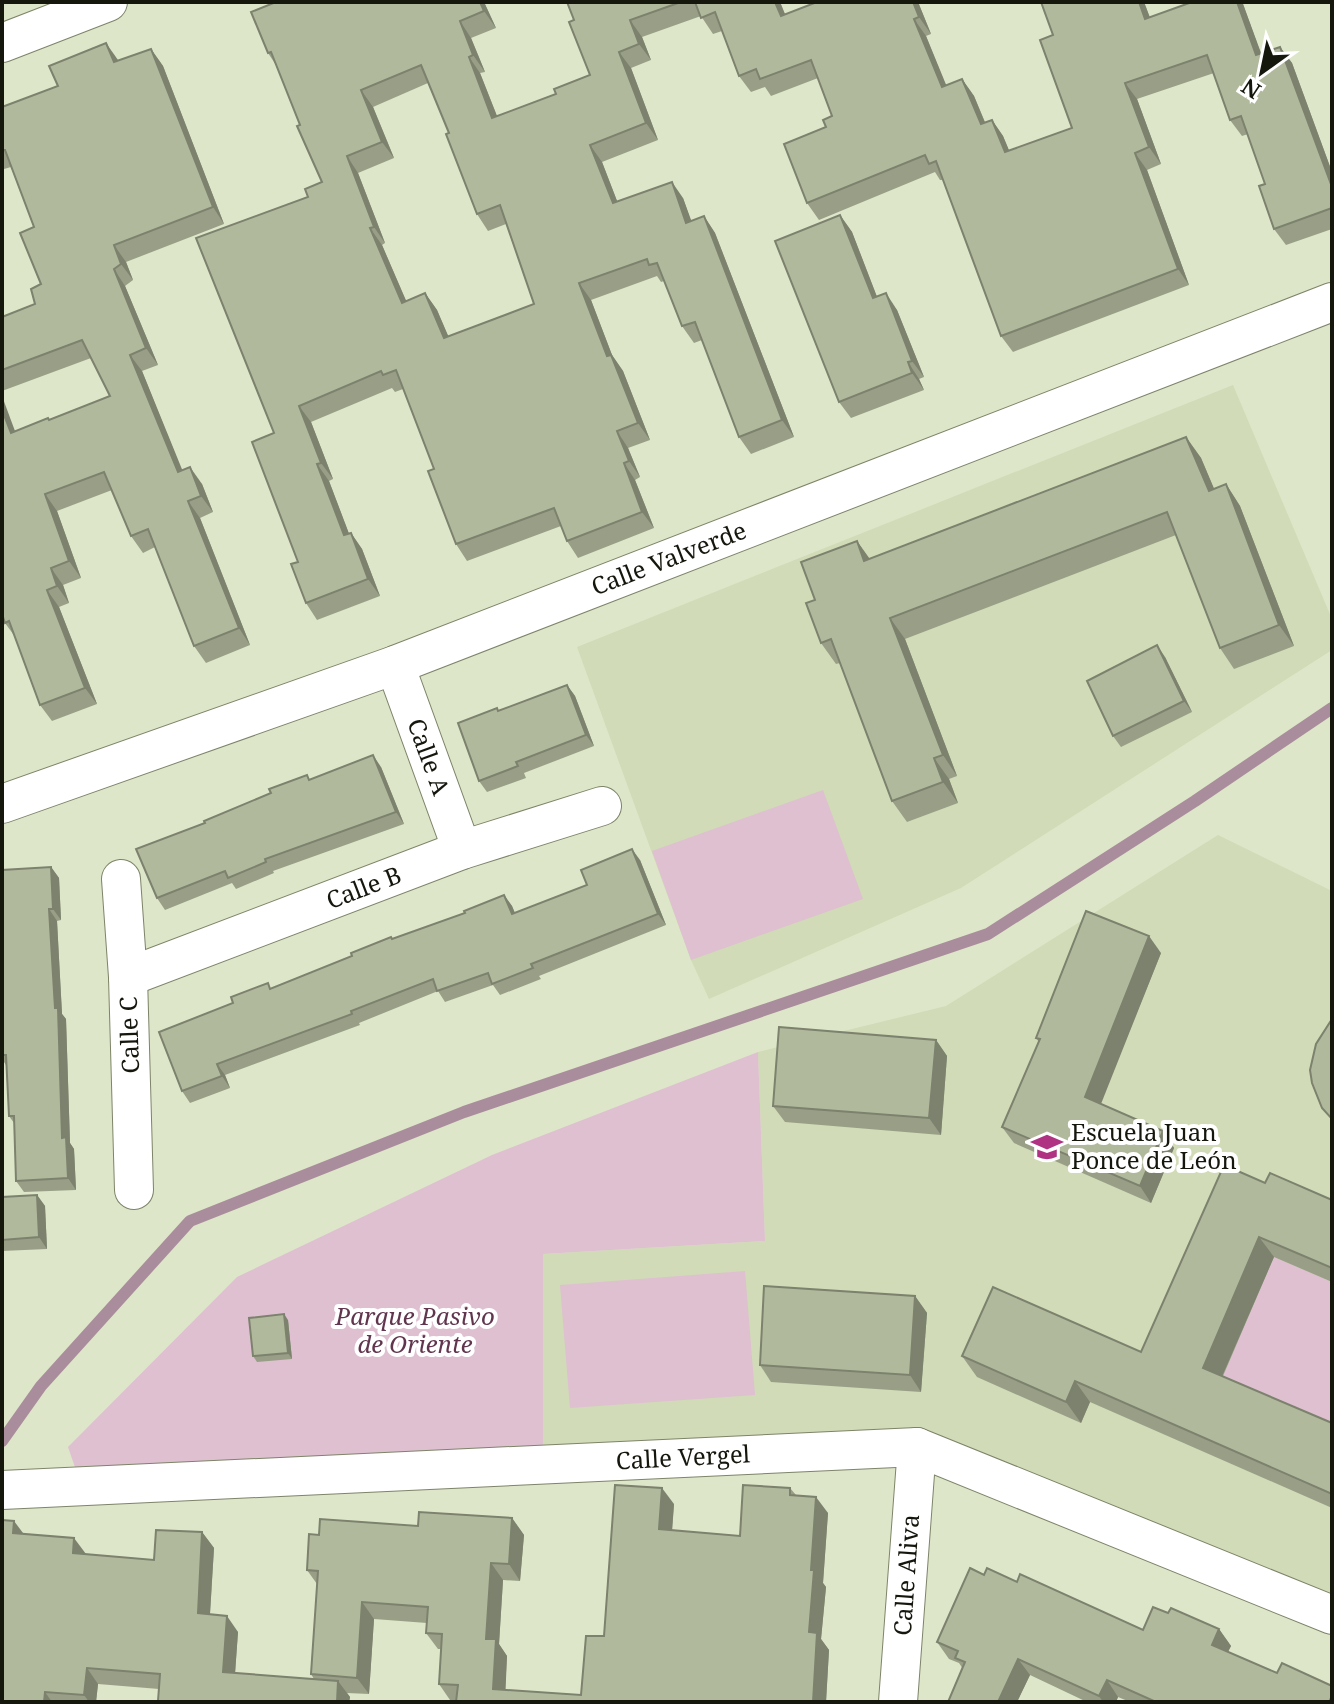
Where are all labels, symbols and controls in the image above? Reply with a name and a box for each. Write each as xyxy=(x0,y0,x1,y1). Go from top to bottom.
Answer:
north arrow xyxy=(1222,32,1302,112)
text: N xyxy=(1235,72,1266,107)
street label: Calle Valverde xyxy=(586,513,751,602)
street label: Calle A xyxy=(400,714,458,799)
street label: Calle B xyxy=(321,857,406,916)
street label: Calle C xyxy=(111,996,146,1074)
place label: Escuela Juan Ponce de León xyxy=(1071,1115,1237,1176)
school or university icon: Escuela Juan Ponce de León xyxy=(1030,1130,1064,1164)
park label: Parque Pasivo de Oriente xyxy=(334,1299,495,1360)
street label: Calle Vergel xyxy=(615,1436,751,1476)
street label: Calle Aliva xyxy=(885,1513,926,1637)

